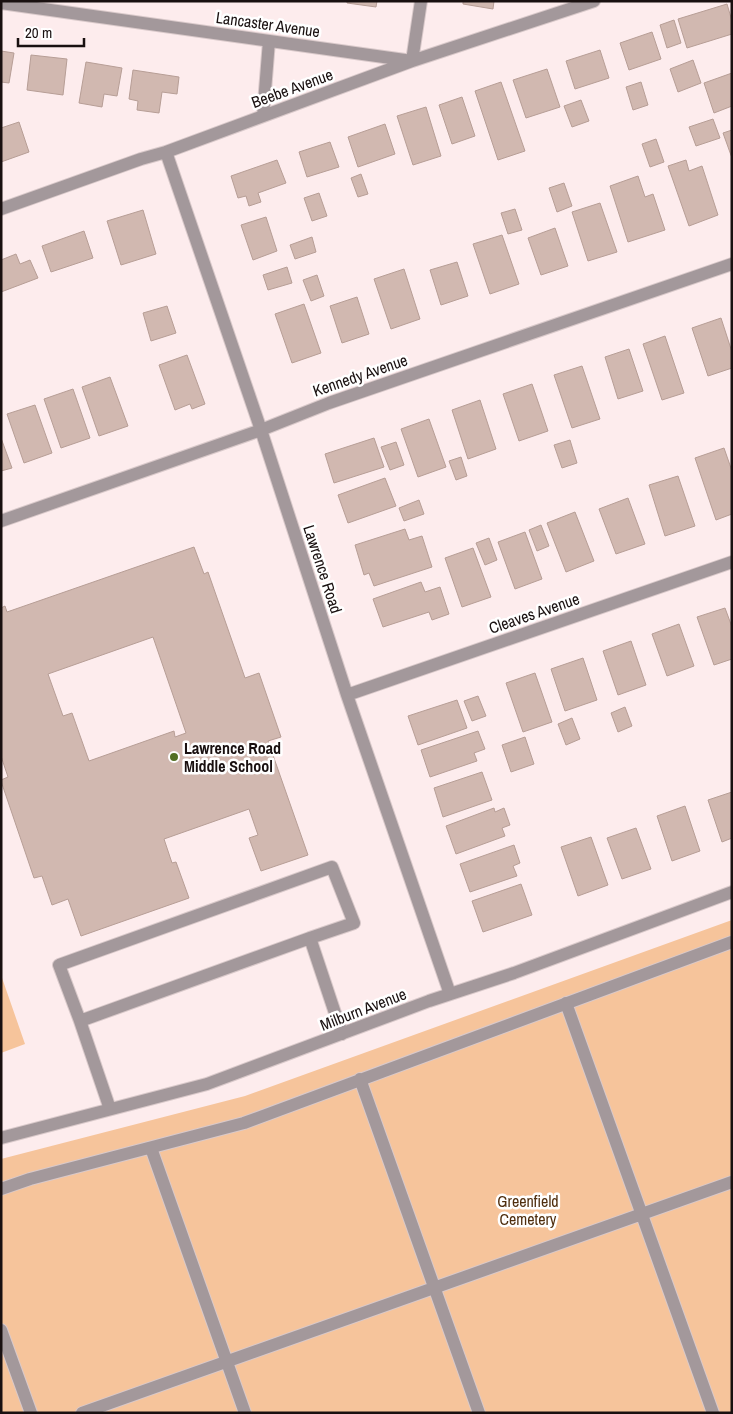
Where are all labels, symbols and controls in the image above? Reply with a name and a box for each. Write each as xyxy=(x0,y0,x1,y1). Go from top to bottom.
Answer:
street label: Lancaster Avenue xyxy=(215,6,321,42)
scale bar xyxy=(18,15,84,47)
text: 20 m xyxy=(25,22,52,43)
street label: Beebe Avenue xyxy=(248,63,336,113)
street label: Kennedy Avenue xyxy=(310,348,410,402)
street label: Lawrence Road xyxy=(298,522,348,616)
street label: Cleaves Avenue xyxy=(486,587,582,639)
place label: Lawrence Road Middle School xyxy=(184,737,281,777)
marker: Lawrence Road Middle School xyxy=(168,751,180,763)
street label: Milburn Avenue xyxy=(317,982,409,1036)
park label: Greenfield Cemetery xyxy=(497,1190,559,1230)

